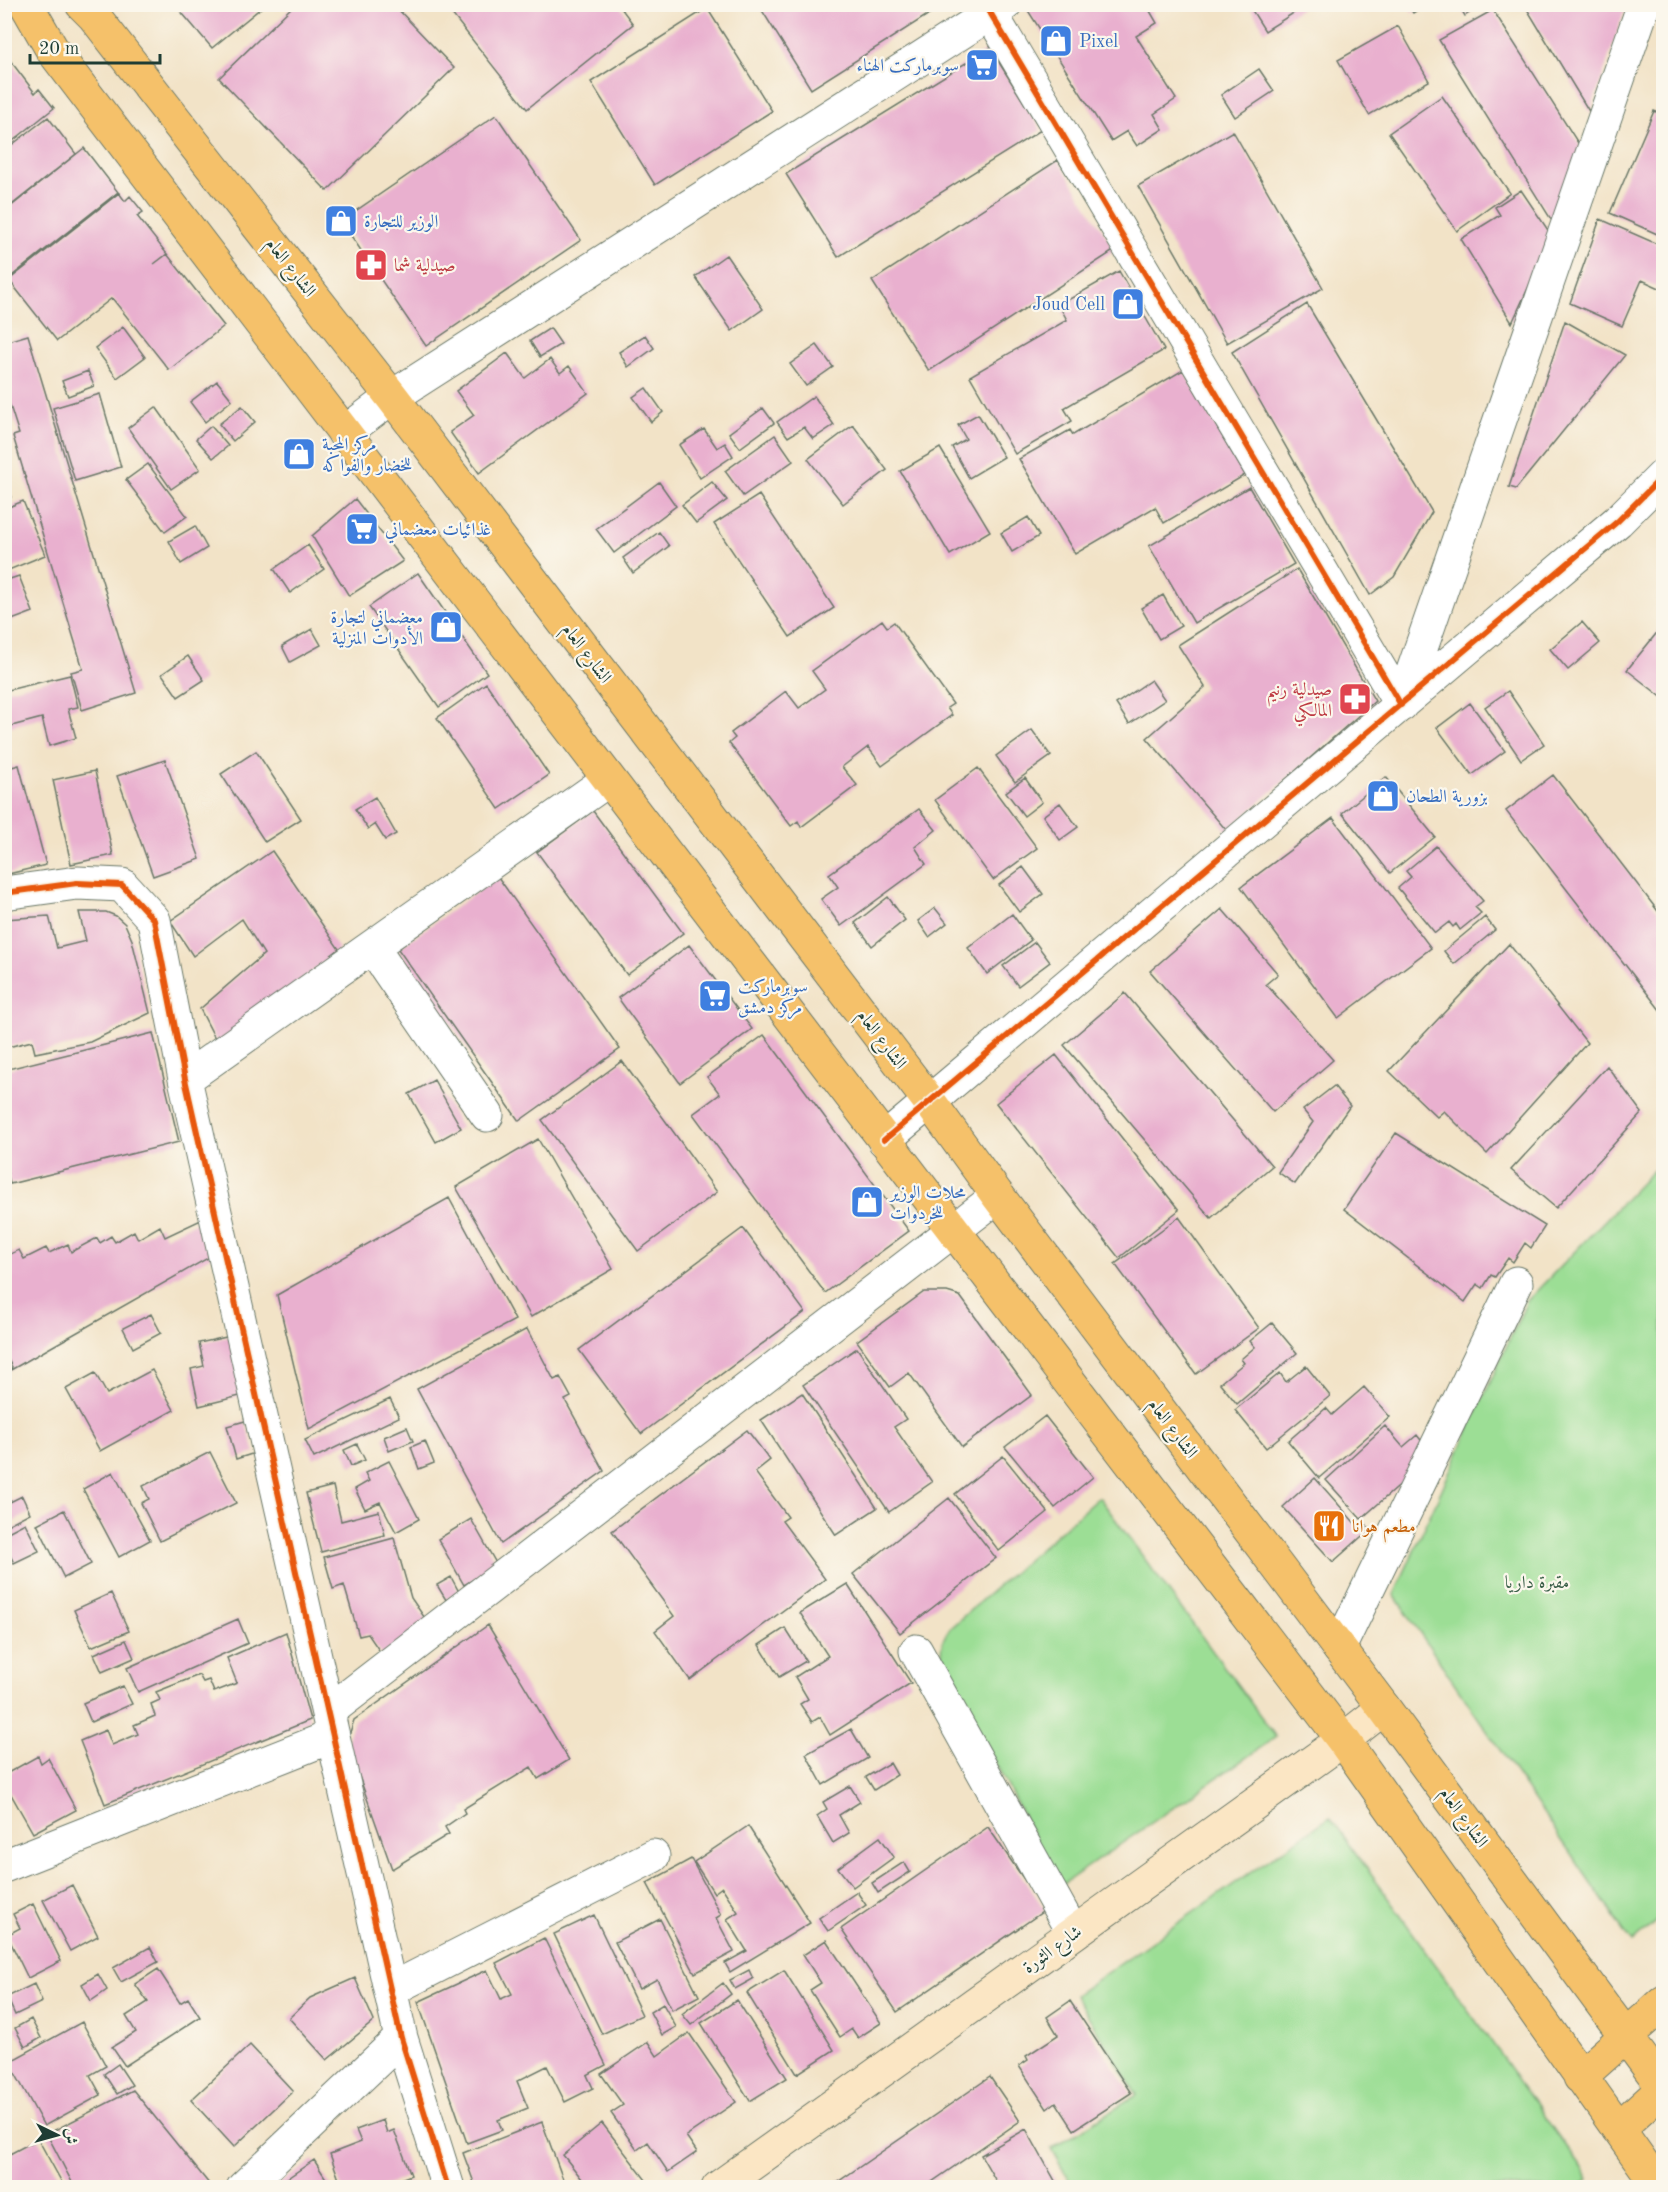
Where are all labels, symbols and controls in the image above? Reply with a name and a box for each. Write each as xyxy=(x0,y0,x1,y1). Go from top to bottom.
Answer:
shop icon: Pixel xyxy=(1038,23,1074,59)
scale bar xyxy=(30,27,160,65)
place label: Pixel xyxy=(1079,33,1118,51)
text: 20 m xyxy=(39,40,79,58)
supermarket icon: سوبرماركت الهناء xyxy=(964,47,1000,83)
place label: سوبرماركت الهناء xyxy=(856,57,959,76)
shop icon: الوزير للتجارة xyxy=(323,203,359,239)
place label: الوزير للتجارة xyxy=(364,213,438,232)
street label: الشارع العام xyxy=(257,235,319,304)
pharmacy icon: صيدلية شما xyxy=(353,247,389,283)
place label: صيدلية شما xyxy=(394,257,456,275)
shop icon: Joud Cell xyxy=(1110,286,1146,322)
place label: Joud Cell xyxy=(1032,296,1105,314)
place label: مركز المحبة للخضار والفواكه xyxy=(322,434,412,476)
shop icon: مركز المحبة للخضار والفواكه xyxy=(281,436,317,472)
supermarket icon: غذائيات معضماني xyxy=(344,511,380,547)
place label: غذائيات معضماني xyxy=(385,521,491,544)
place label: معضماني لتجارة الأدوات المنزلية xyxy=(331,609,423,649)
shop icon: معضماني لتجارة الأدوات المنزلية xyxy=(428,609,464,645)
street label: الشارع العام xyxy=(553,621,614,690)
place label: صيدلية رنيم المالكي xyxy=(1266,681,1332,727)
pharmacy icon: صيدلية رنيم المالكي xyxy=(1337,681,1373,717)
shop icon: بزورية الطحان xyxy=(1365,778,1401,814)
place label: بزورية الطحان xyxy=(1406,788,1487,807)
supermarket icon: سوبرماركت مركز دمشق xyxy=(697,978,733,1014)
place label: سوبرماركت مركز دمشق xyxy=(738,978,808,1020)
street label: الشارع العام xyxy=(848,1007,909,1076)
shop icon: محلات الوزير للخردوات xyxy=(849,1184,885,1220)
place label: محلات الوزير للخردوات xyxy=(888,1184,966,1225)
street label: الشارع العام xyxy=(1139,1396,1200,1465)
restaurant icon: مطعم هوانا xyxy=(1311,1508,1347,1544)
place label: مطعم هوانا xyxy=(1352,1518,1416,1543)
park label: مقبرة داريا xyxy=(1505,1574,1569,1593)
street label: الشارع العام xyxy=(1431,1784,1491,1854)
street label: شارع الثورة xyxy=(1020,1923,1088,1981)
north arrow xyxy=(27,2105,87,2165)
text: ش xyxy=(61,2128,79,2145)

